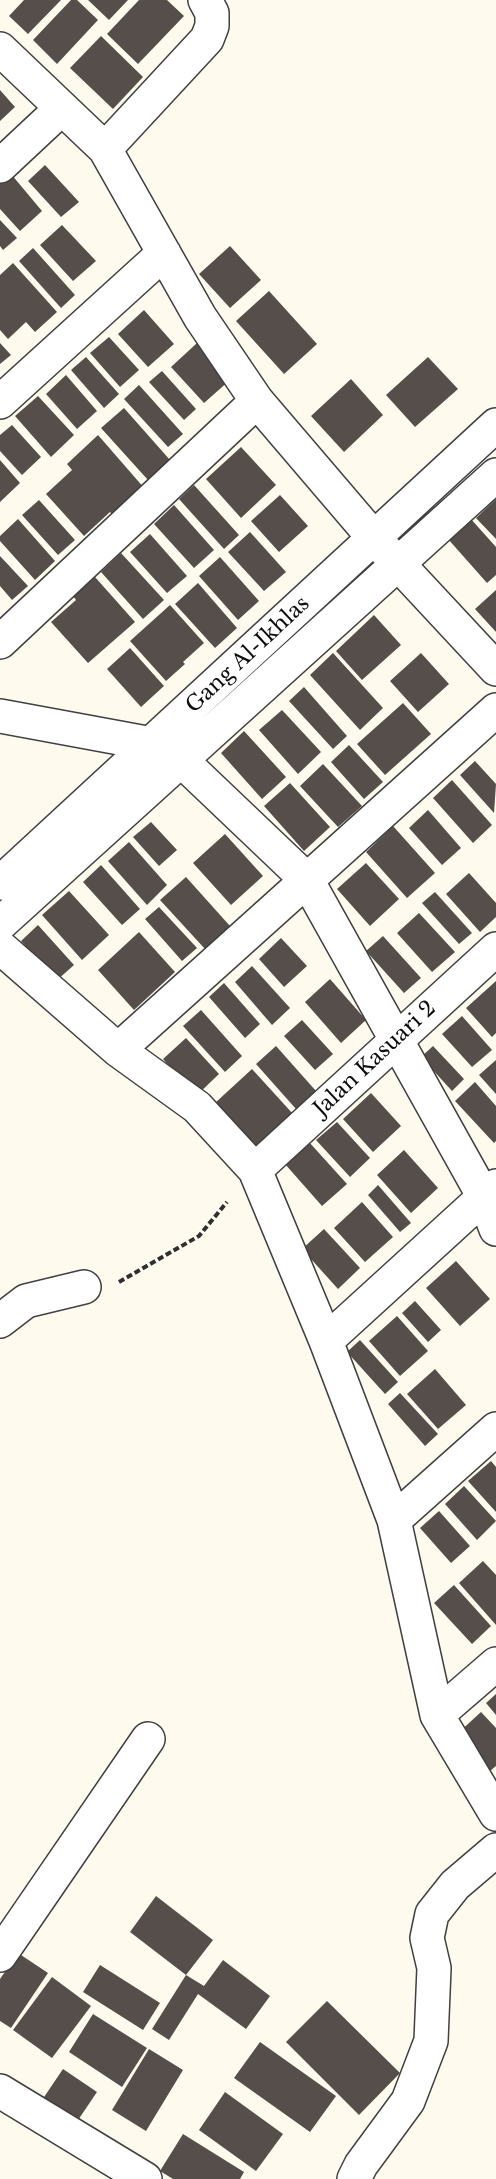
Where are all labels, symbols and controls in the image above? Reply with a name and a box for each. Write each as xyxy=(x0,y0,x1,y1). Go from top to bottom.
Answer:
street label: Gang Al-Ikhlas xyxy=(181,591,315,719)
street label: Jalan Kasuari 2 xyxy=(309,996,441,1122)

